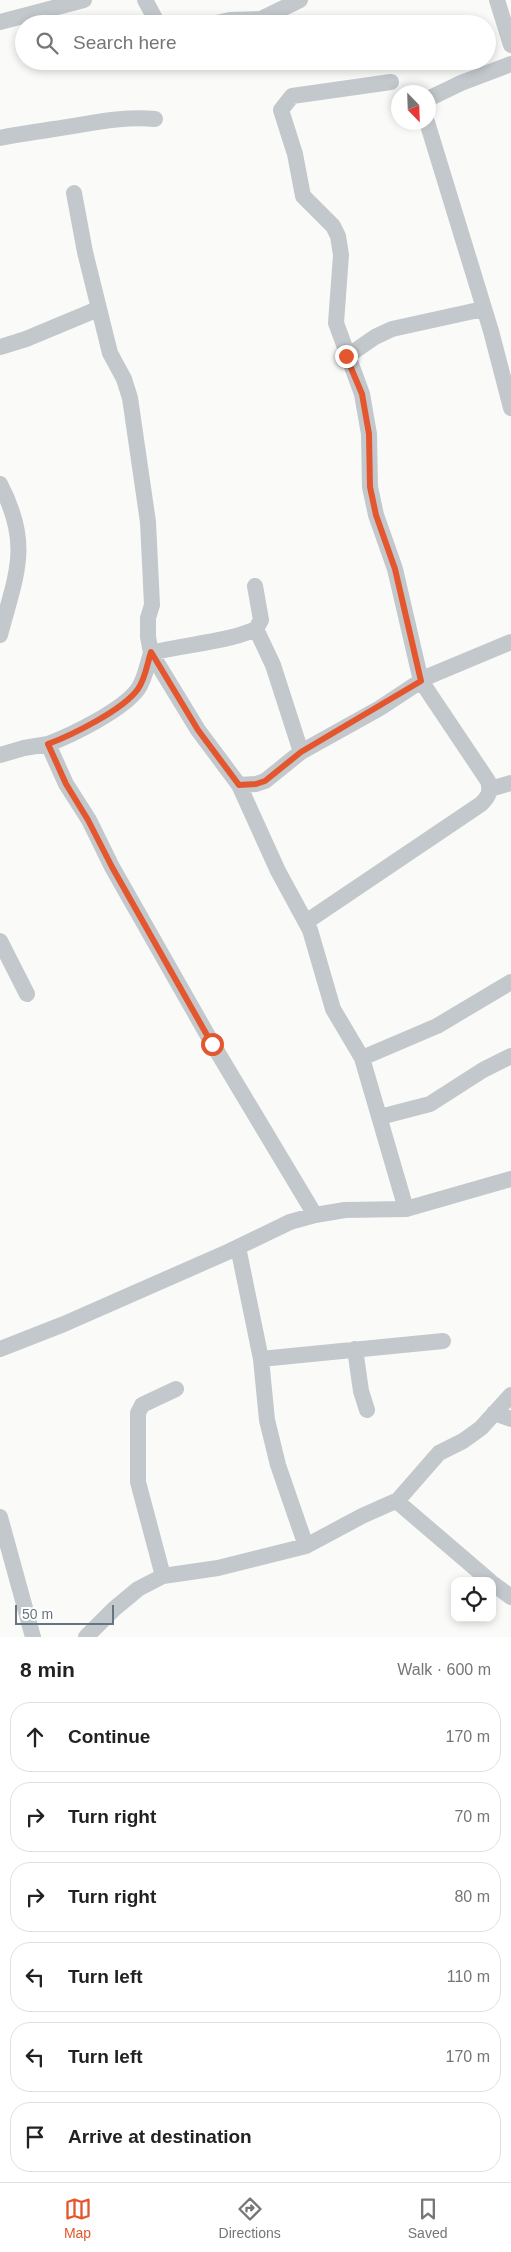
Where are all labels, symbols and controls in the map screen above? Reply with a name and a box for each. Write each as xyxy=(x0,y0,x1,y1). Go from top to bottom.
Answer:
search box xyxy=(15,15,496,70)
icon: search xyxy=(33,29,61,57)
text: Search here xyxy=(73,32,177,53)
north arrow xyxy=(391,85,436,130)
route end xyxy=(335,345,358,368)
route start xyxy=(201,1033,224,1056)
map controls xyxy=(451,1577,496,1622)
button: locate xyxy=(451,1577,496,1622)
scale bar xyxy=(15,1602,114,1625)
text: 50 m xyxy=(22,1606,53,1622)
text: 8 min xyxy=(20,1658,75,1681)
text: Walk · 600 m xyxy=(397,1661,491,1678)
icon: ahead xyxy=(21,1723,49,1751)
text: Continue xyxy=(68,1726,150,1747)
text: 170 m xyxy=(446,1728,490,1745)
icon: right xyxy=(21,1803,49,1831)
text: Turn right xyxy=(68,1806,156,1827)
text: 70 m xyxy=(454,1808,490,1825)
icon: right xyxy=(21,1883,49,1911)
text: Turn right xyxy=(68,1886,156,1907)
text: 80 m xyxy=(454,1888,490,1905)
icon: left xyxy=(21,1963,49,1991)
text: Turn left xyxy=(68,1966,143,1987)
text: 110 m xyxy=(447,1968,490,1985)
icon: left xyxy=(21,2043,49,2071)
text: Turn left xyxy=(68,2046,143,2067)
text: 170 m xyxy=(446,2048,490,2065)
icon: arrive xyxy=(21,2123,49,2151)
text: Arrive at destination xyxy=(68,2126,252,2147)
tab: Map xyxy=(64,2195,92,2241)
tab: Directions xyxy=(219,2195,281,2241)
tab: Saved xyxy=(408,2195,447,2241)

